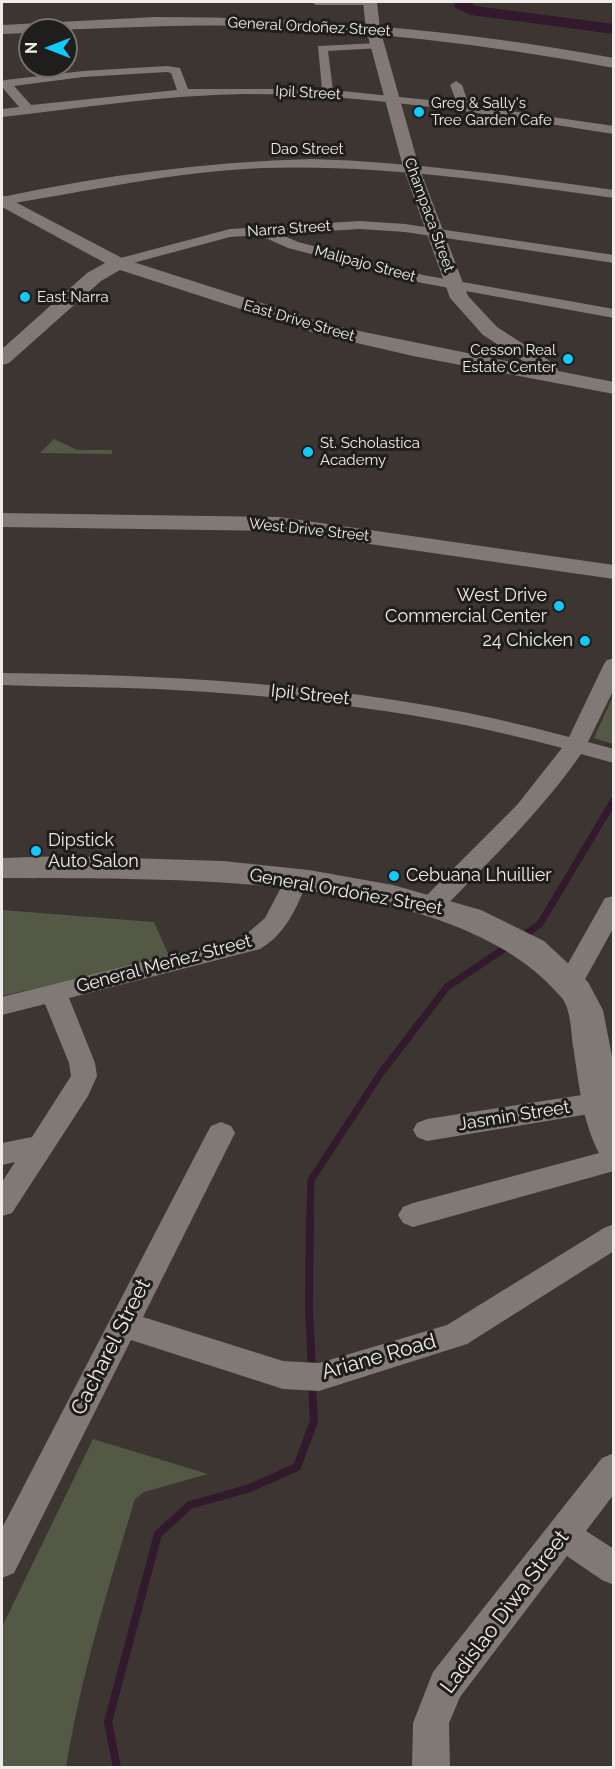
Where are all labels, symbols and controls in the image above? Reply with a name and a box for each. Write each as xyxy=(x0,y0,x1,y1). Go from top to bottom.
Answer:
street label: General Ordoñez Street xyxy=(227,14,391,40)
north arrow xyxy=(18,18,78,78)
text: N xyxy=(22,42,41,54)
street label: Ipil Street xyxy=(275,82,341,104)
place label: Greg & Sally's Tree Garden Cafe xyxy=(431,94,552,129)
marker: Greg & Sally's Tree Garden Cafe xyxy=(412,105,426,119)
street label: Dao Street xyxy=(270,140,344,158)
street label: Champaca Street xyxy=(400,155,458,275)
street label: Narra Street xyxy=(247,217,331,241)
street label: Malipajo Street xyxy=(313,242,417,286)
place label: East Narra xyxy=(37,288,109,306)
marker: East Narra xyxy=(18,290,32,304)
street label: East Drive Street xyxy=(241,297,357,345)
place label: Cesson Real Estate Center xyxy=(462,341,556,376)
marker: Cesson Real Estate Center xyxy=(561,352,575,366)
place label: St. Scholastica Academy xyxy=(320,434,420,469)
marker: St. Scholastica Academy xyxy=(301,445,315,459)
street label: West Drive Street xyxy=(248,515,370,545)
place label: West Drive Commercial Center xyxy=(385,585,547,628)
marker: West Drive Commercial Center xyxy=(552,599,566,613)
place label: 24 Chicken xyxy=(482,630,573,652)
marker: 24 Chicken xyxy=(578,634,592,648)
street label: Ipil Street xyxy=(270,680,350,710)
place label: Dipstick Auto Salon xyxy=(48,830,139,872)
marker: Dipstick Auto Salon xyxy=(29,844,43,858)
street label: General Ordoñez Street xyxy=(248,864,444,920)
place label: Cebuana Lhuillier xyxy=(406,865,552,887)
marker: Cebuana Lhuillier xyxy=(387,869,401,883)
street label: General Meñez Street xyxy=(74,930,254,998)
street label: Jasmin Street xyxy=(457,1097,571,1135)
street label: Cacharel Street xyxy=(66,1275,156,1419)
street label: Ariane Road xyxy=(319,1329,439,1385)
street label: Ladislao Diwa Street xyxy=(435,1525,575,1699)

